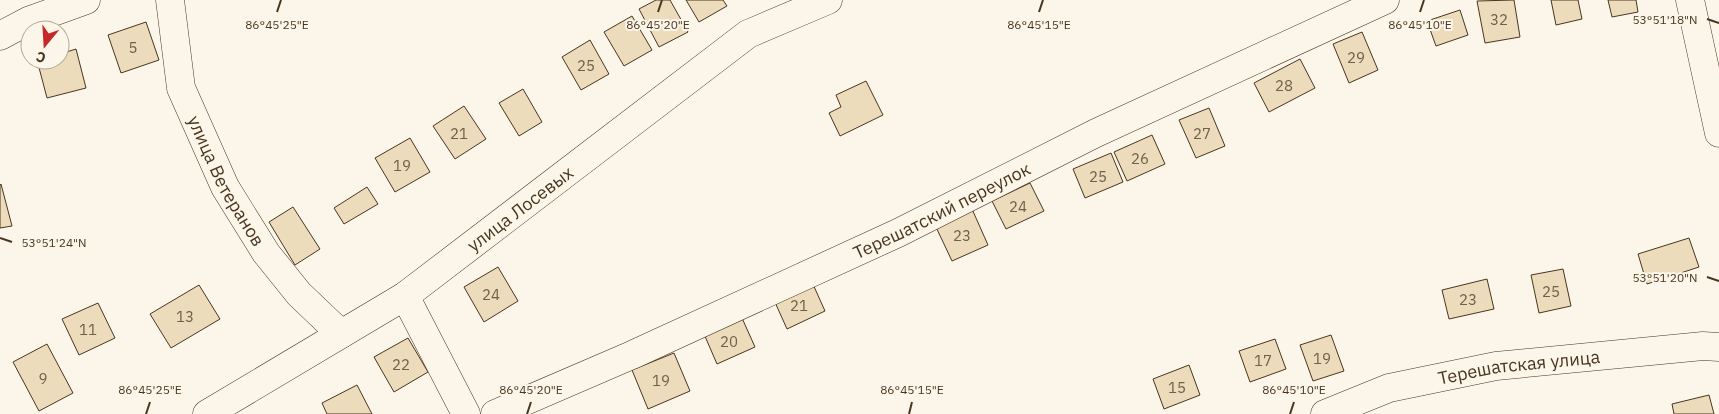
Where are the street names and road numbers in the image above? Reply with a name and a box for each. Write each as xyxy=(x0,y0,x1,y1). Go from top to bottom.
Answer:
street label: улица Ветеранов xyxy=(183,112,270,250)
street label: Терешатский переулок xyxy=(849,157,1034,264)
street label: улица Лосевых xyxy=(462,160,578,256)
street label: Терешатская улица xyxy=(1436,344,1601,389)

